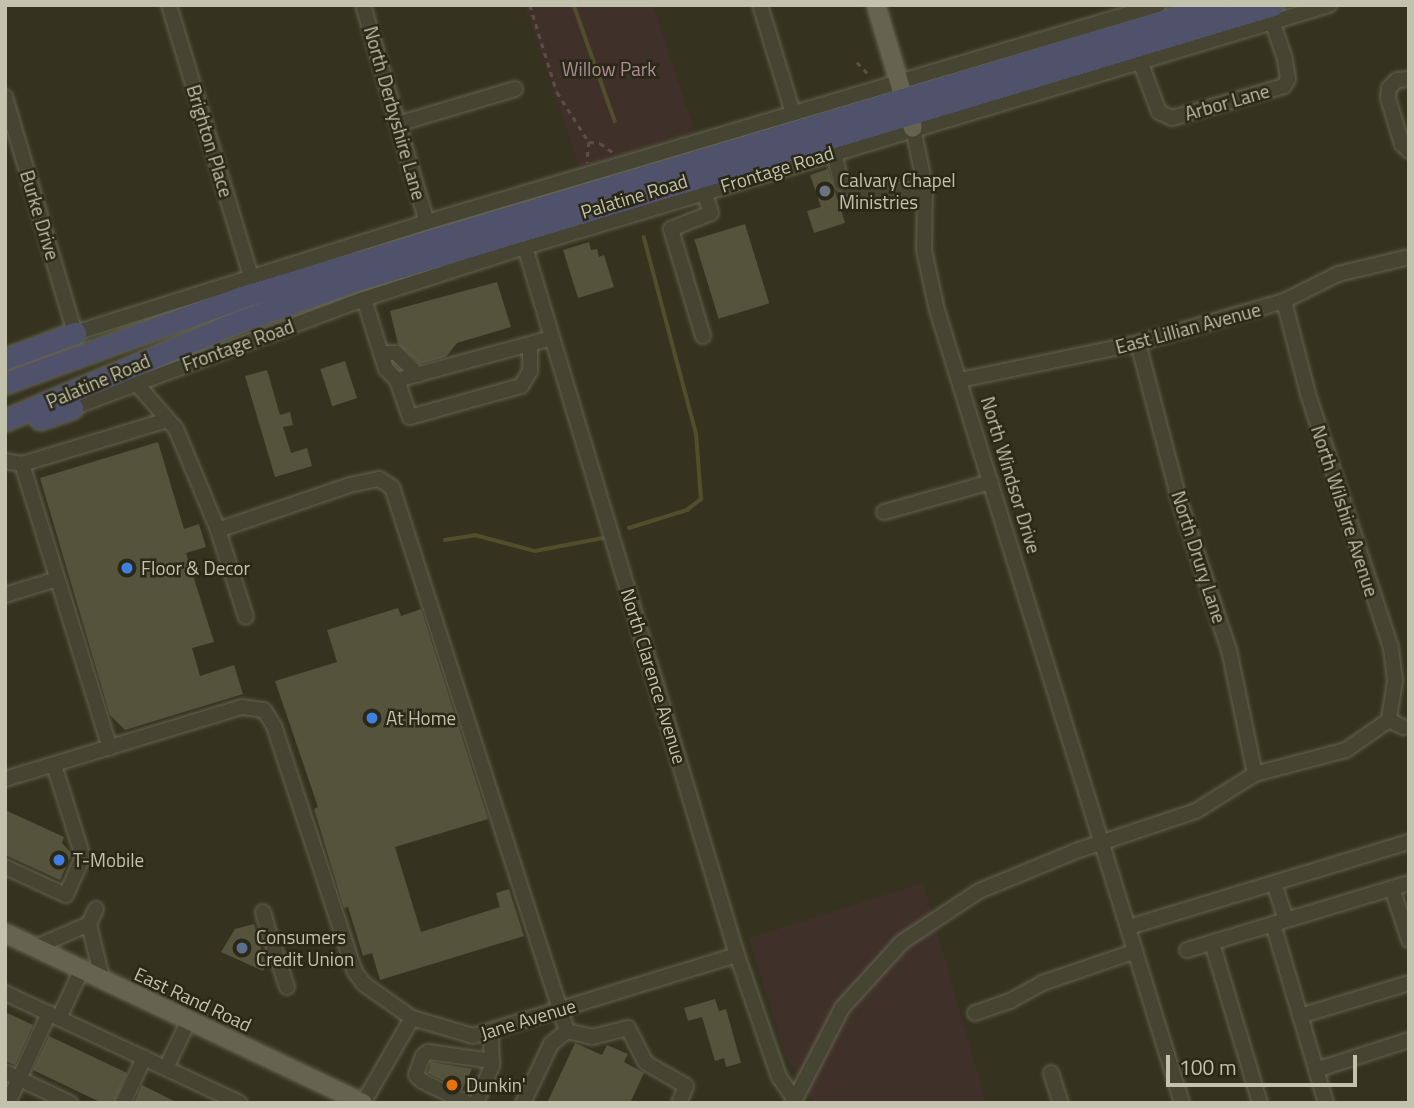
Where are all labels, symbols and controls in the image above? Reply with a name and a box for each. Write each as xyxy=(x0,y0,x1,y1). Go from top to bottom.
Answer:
street label: North Derbyshire Lane xyxy=(359,24,431,202)
park label: Willow Park xyxy=(562,58,656,80)
street label: Arbor Lane xyxy=(1182,79,1272,125)
street label: Brighton Place xyxy=(182,82,238,200)
street label: Frontage Road xyxy=(718,141,836,197)
street label: Burke Drive xyxy=(16,167,64,263)
street label: Palatine Road xyxy=(578,169,690,223)
place label: Calvary Chapel Ministries xyxy=(839,169,956,213)
marker: Calvary Chapel Ministries xyxy=(817,183,833,199)
street label: East Lillian Avenue xyxy=(1113,298,1263,358)
street label: Frontage Road xyxy=(179,314,297,376)
street label: Palatine Road xyxy=(43,349,153,413)
street label: North Windsor Drive xyxy=(976,394,1046,556)
street label: North Wilshire Avenue xyxy=(1307,423,1383,599)
street label: North Drury Lane xyxy=(1167,488,1231,626)
place label: Floor & Decor xyxy=(141,557,250,579)
marker: Floor & Decor xyxy=(119,560,135,576)
street label: North Clarence Avenue xyxy=(616,586,692,766)
place label: At Home xyxy=(386,707,456,729)
marker: At Home xyxy=(364,710,380,726)
place label: T-Mobile xyxy=(73,849,144,871)
marker: T-Mobile xyxy=(51,852,67,868)
place label: Consumers Credit Union xyxy=(256,926,354,970)
marker: Consumers Credit Union xyxy=(234,940,250,956)
street label: East Rand Road xyxy=(131,962,255,1036)
street label: Jane Avenue xyxy=(478,994,578,1044)
scale bar xyxy=(1169,1042,1360,1086)
text: 100 m xyxy=(1179,1051,1236,1083)
place label: Dunkin' xyxy=(466,1074,526,1096)
marker: Dunkin' xyxy=(444,1077,460,1093)

